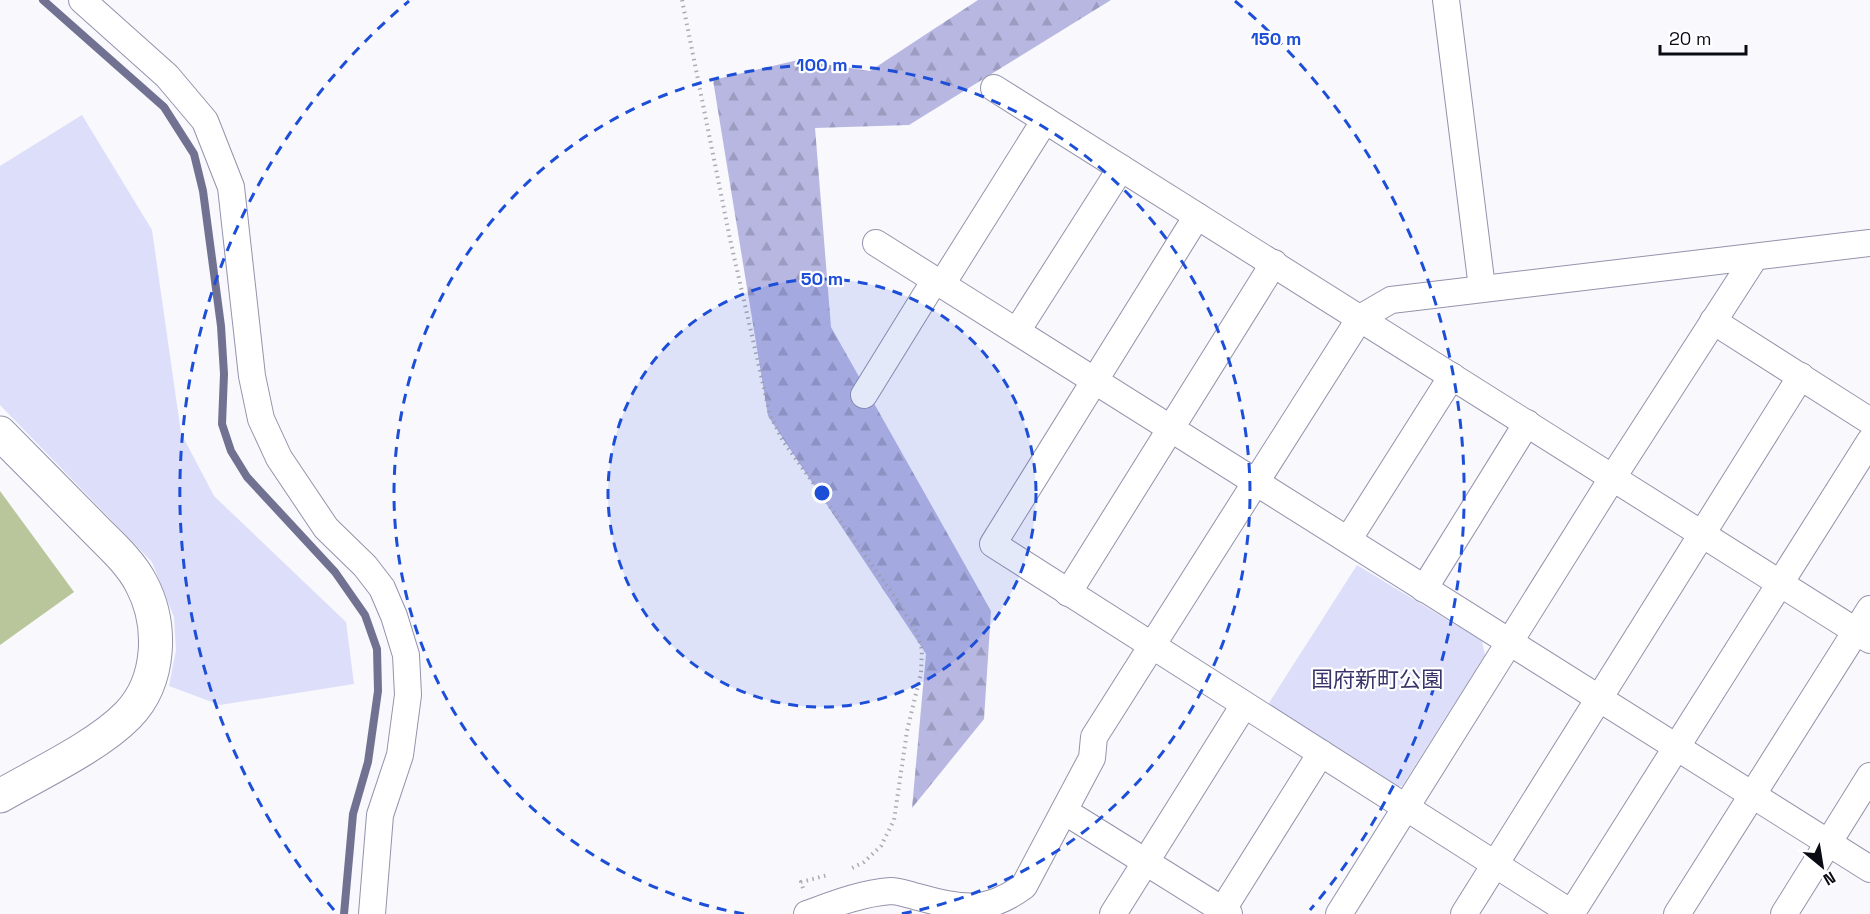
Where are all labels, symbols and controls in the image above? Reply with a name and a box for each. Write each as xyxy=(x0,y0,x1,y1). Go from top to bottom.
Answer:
scale bar xyxy=(1660,18,1746,56)
text: 150 m xyxy=(1251,27,1301,50)
text: 20 m xyxy=(1669,27,1712,50)
text: 100 m xyxy=(796,53,848,76)
text: 50 m xyxy=(801,267,843,290)
centre of rings xyxy=(812,483,832,503)
park label: 国府新町公園 xyxy=(1311,665,1443,693)
north arrow xyxy=(1792,836,1852,896)
text: N xyxy=(1819,867,1839,890)

